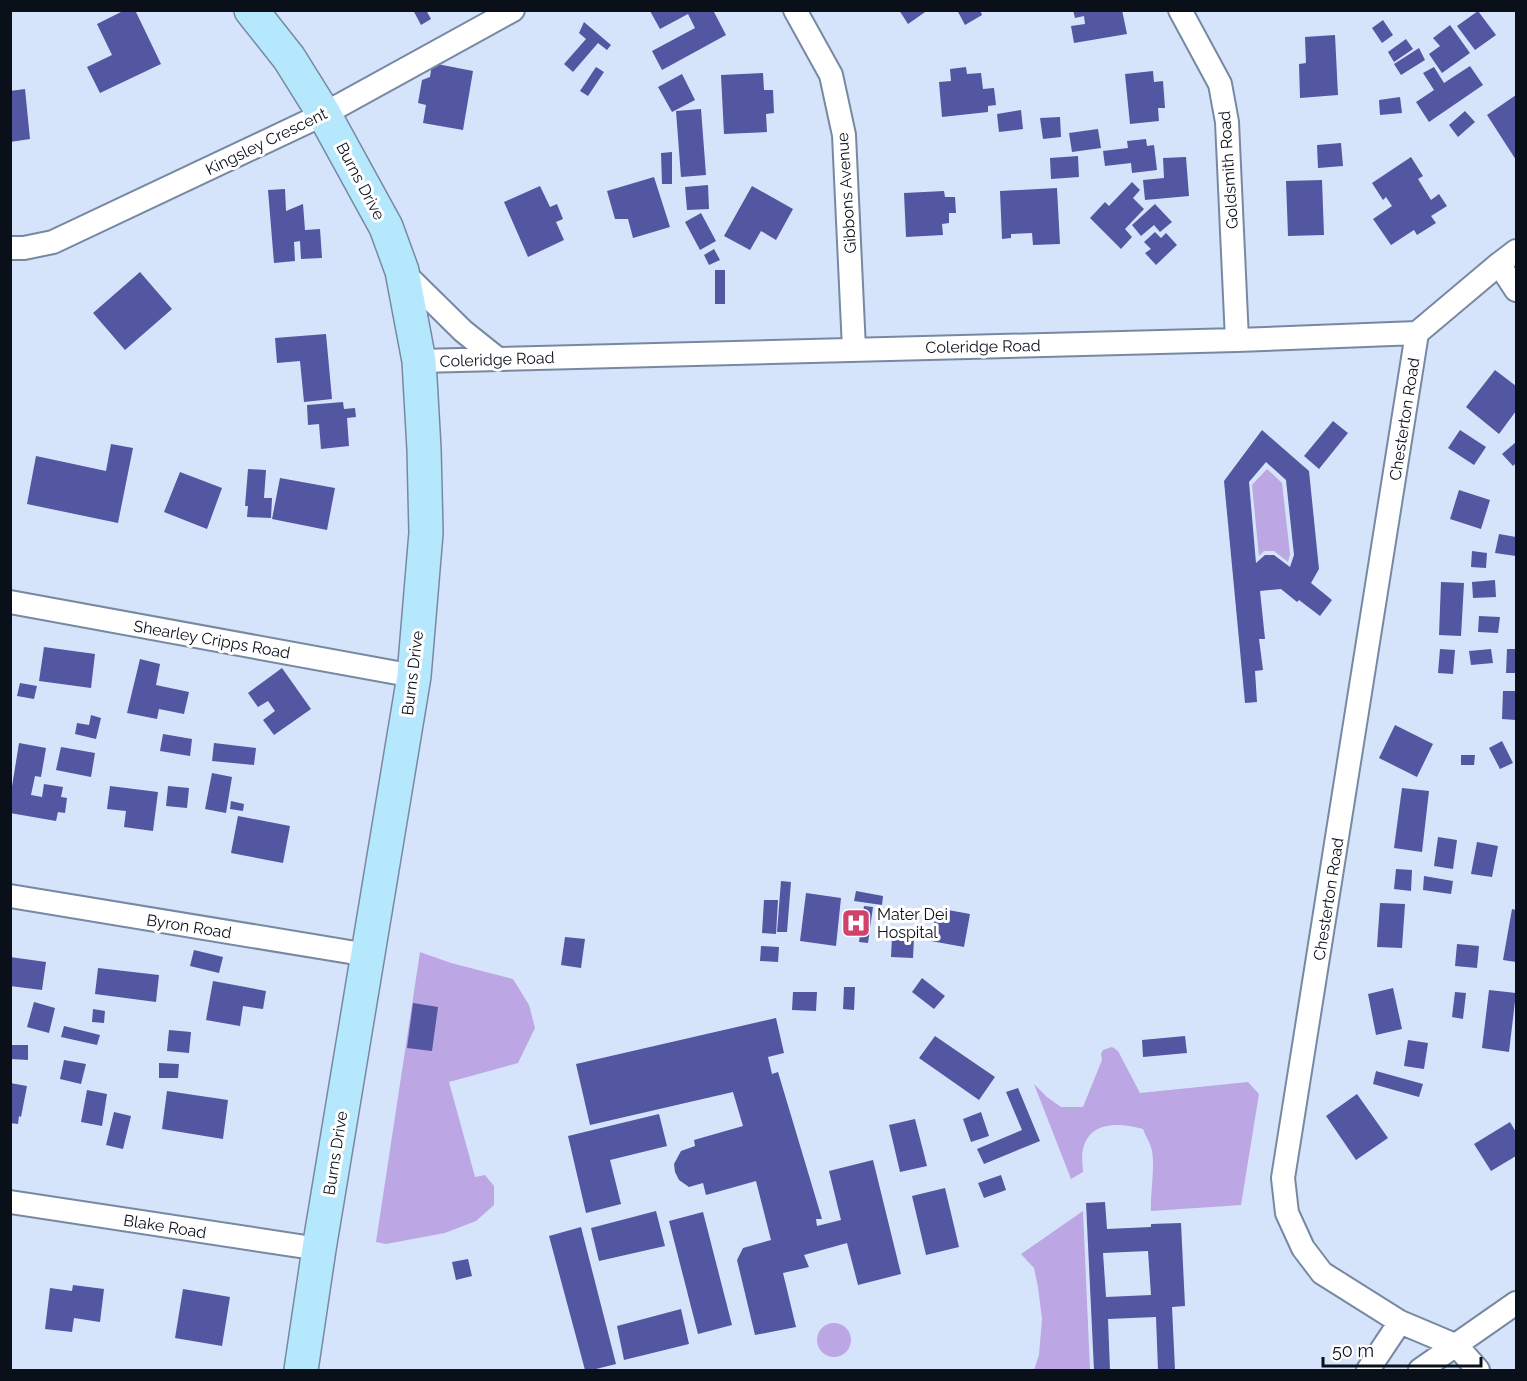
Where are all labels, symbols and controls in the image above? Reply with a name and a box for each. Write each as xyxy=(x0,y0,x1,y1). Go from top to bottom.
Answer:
street label: Kingsley Crescent xyxy=(202,104,331,179)
street label: Goldsmith Road xyxy=(1215,110,1242,230)
street label: Gibbons Avenue xyxy=(833,132,860,254)
street label: Burns Drive xyxy=(332,139,389,223)
street label: Coleridge Road xyxy=(925,336,1041,357)
street label: Coleridge Road xyxy=(439,348,555,371)
street label: Chesterton Road xyxy=(1385,356,1424,482)
street label: Shearley Cripps Road xyxy=(132,616,292,663)
street label: Burns Drive xyxy=(398,630,427,716)
street label: Chesterton Road xyxy=(1309,836,1348,962)
place label: Mater Dei Hospital xyxy=(877,905,948,942)
hospital icon: Mater Dei Hospital xyxy=(840,907,872,939)
street label: Byron Road xyxy=(145,910,233,943)
street label: Burns Drive xyxy=(319,1110,352,1197)
street label: Blake Road xyxy=(122,1211,208,1242)
scale bar xyxy=(1323,1330,1480,1368)
text: 50 m xyxy=(1332,1340,1374,1361)

